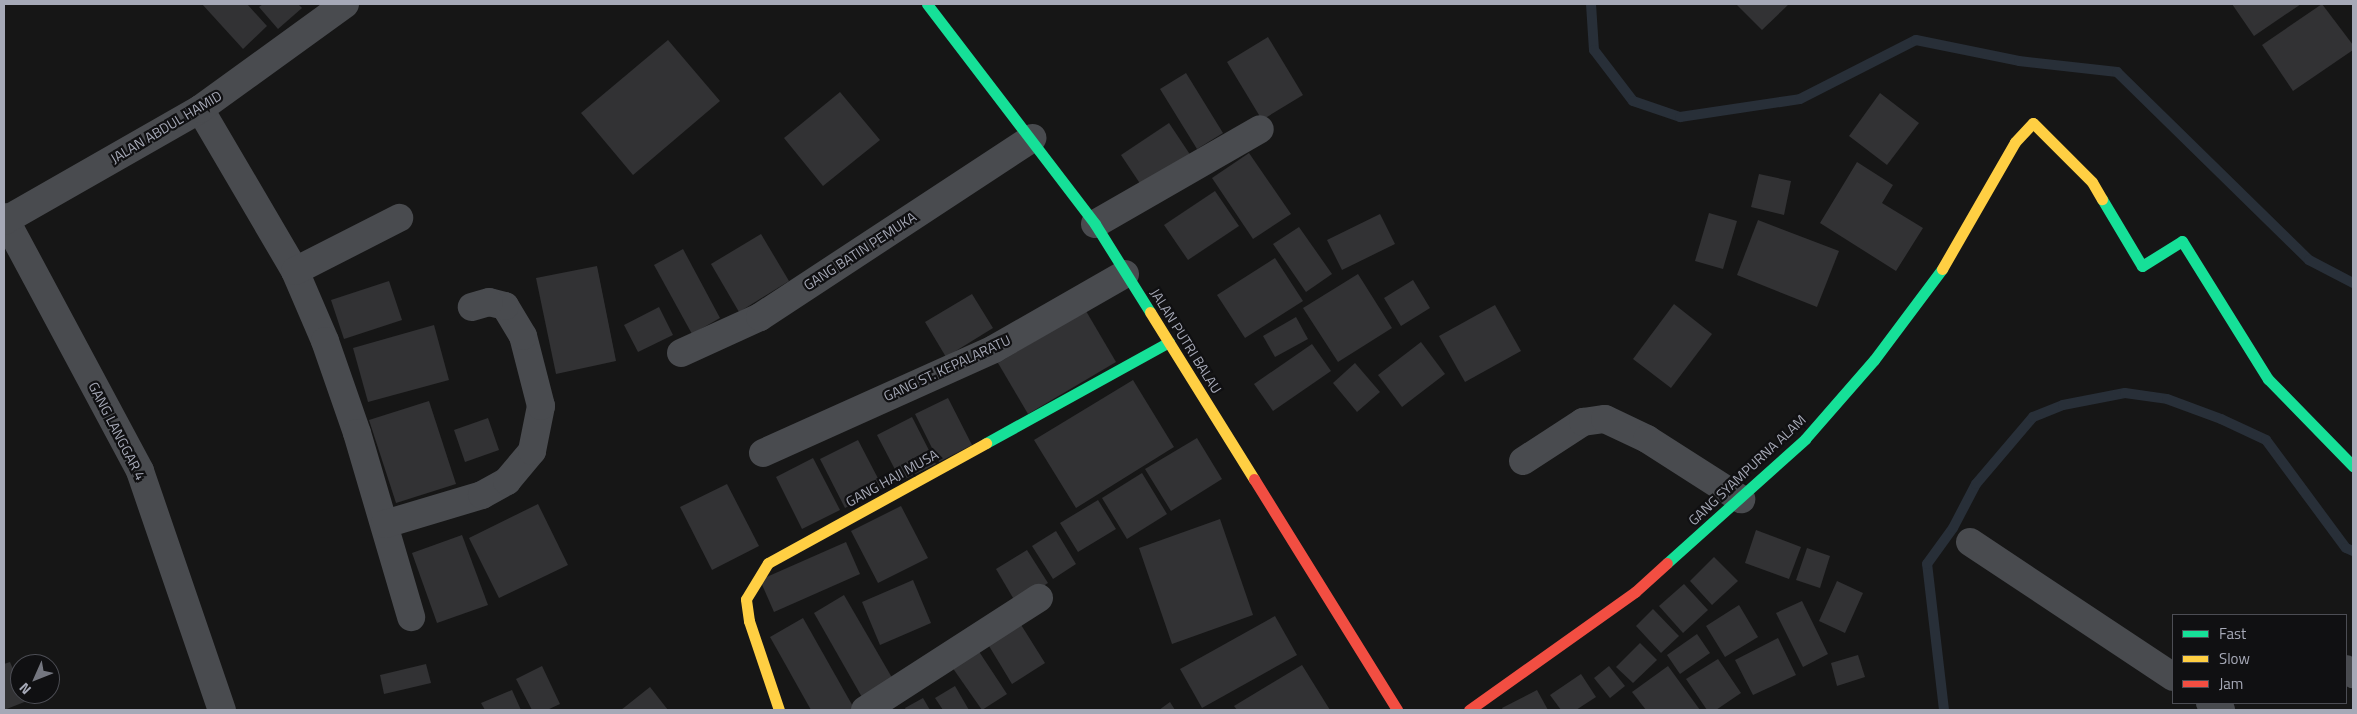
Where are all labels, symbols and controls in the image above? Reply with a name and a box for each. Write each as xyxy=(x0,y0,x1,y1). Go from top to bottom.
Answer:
street label: JALAN ABDUL HAMID xyxy=(107,87,225,167)
street label: GANG BATIN PEMUKA xyxy=(801,208,919,294)
street label: JALAN PUTRI BALAU xyxy=(1147,285,1225,397)
street label: GANG ST. KEPALARATU xyxy=(881,331,1013,405)
street label: GANG LANGGAR 4 xyxy=(85,379,149,483)
street label: GANG SYAMPURNA ALAM xyxy=(1685,411,1809,529)
street label: GANG HAJI MUSA xyxy=(843,446,941,510)
legend xyxy=(2172,614,2347,704)
text: Fast xyxy=(2219,622,2246,645)
text: Slow xyxy=(2219,647,2250,670)
north arrow xyxy=(10,654,60,704)
text: Jam xyxy=(2219,672,2243,695)
text: N xyxy=(14,678,35,700)

